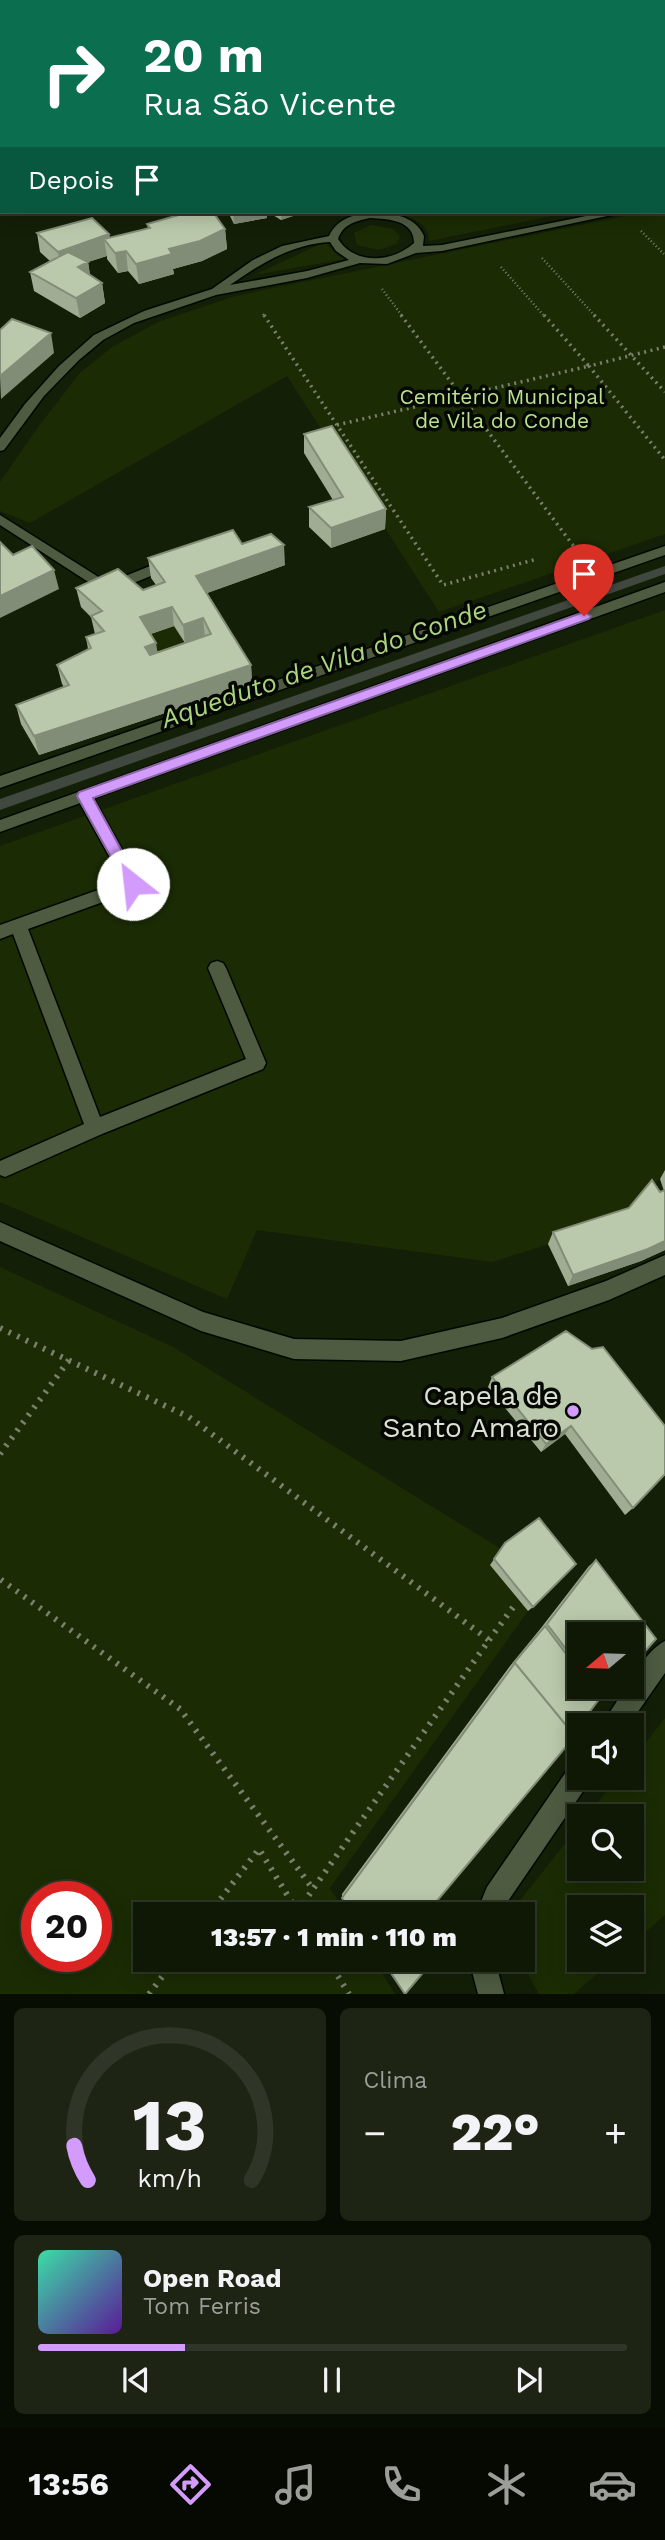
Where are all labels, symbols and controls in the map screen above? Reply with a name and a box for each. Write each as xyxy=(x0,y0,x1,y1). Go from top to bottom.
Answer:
text: 20 m xyxy=(143,26,264,84)
icon: right xyxy=(28,28,119,119)
text: Rua São Vicente xyxy=(143,85,396,123)
icon: arrive xyxy=(128,161,166,199)
text: Depois xyxy=(28,165,114,195)
park label: Cemitério Municipal de Vila do Conde xyxy=(399,384,605,433)
pin xyxy=(554,544,614,616)
icon: arrive xyxy=(565,555,603,593)
water label: Aqueduto de Vila do Conde xyxy=(156,594,491,734)
position arrow xyxy=(96,847,170,921)
place label: Capela de Santo Amaro xyxy=(383,1379,559,1444)
marker: Capela de Santo Amaro xyxy=(565,1403,581,1419)
north arrow xyxy=(567,1622,644,1699)
map controls xyxy=(567,1622,644,1972)
button: sound xyxy=(567,1713,644,1790)
button: search xyxy=(567,1804,644,1881)
speed limit sign: 20 xyxy=(21,1881,112,1972)
button: layers xyxy=(567,1895,644,1972)
text: 13:57 · 1 min · 110 m xyxy=(211,1922,457,1952)
text: Clima xyxy=(364,2067,427,2094)
text: 13 xyxy=(132,2083,207,2169)
text: 22° xyxy=(451,2102,540,2163)
text: − xyxy=(364,2111,386,2155)
text: + xyxy=(604,2111,627,2155)
text: km/h xyxy=(138,2164,202,2193)
text: Open Road xyxy=(143,2263,281,2293)
text: Tom Ferris xyxy=(143,2293,261,2320)
icon: previous xyxy=(117,2361,155,2399)
icon: pause xyxy=(313,2361,351,2399)
icon: next xyxy=(510,2361,548,2399)
icon: directions xyxy=(166,2460,215,2509)
icon: music xyxy=(271,2460,320,2509)
icon: phone xyxy=(377,2460,426,2509)
icon: climate xyxy=(482,2460,531,2509)
icon: car xyxy=(588,2460,637,2509)
text: 13:56 xyxy=(28,2465,109,2503)

